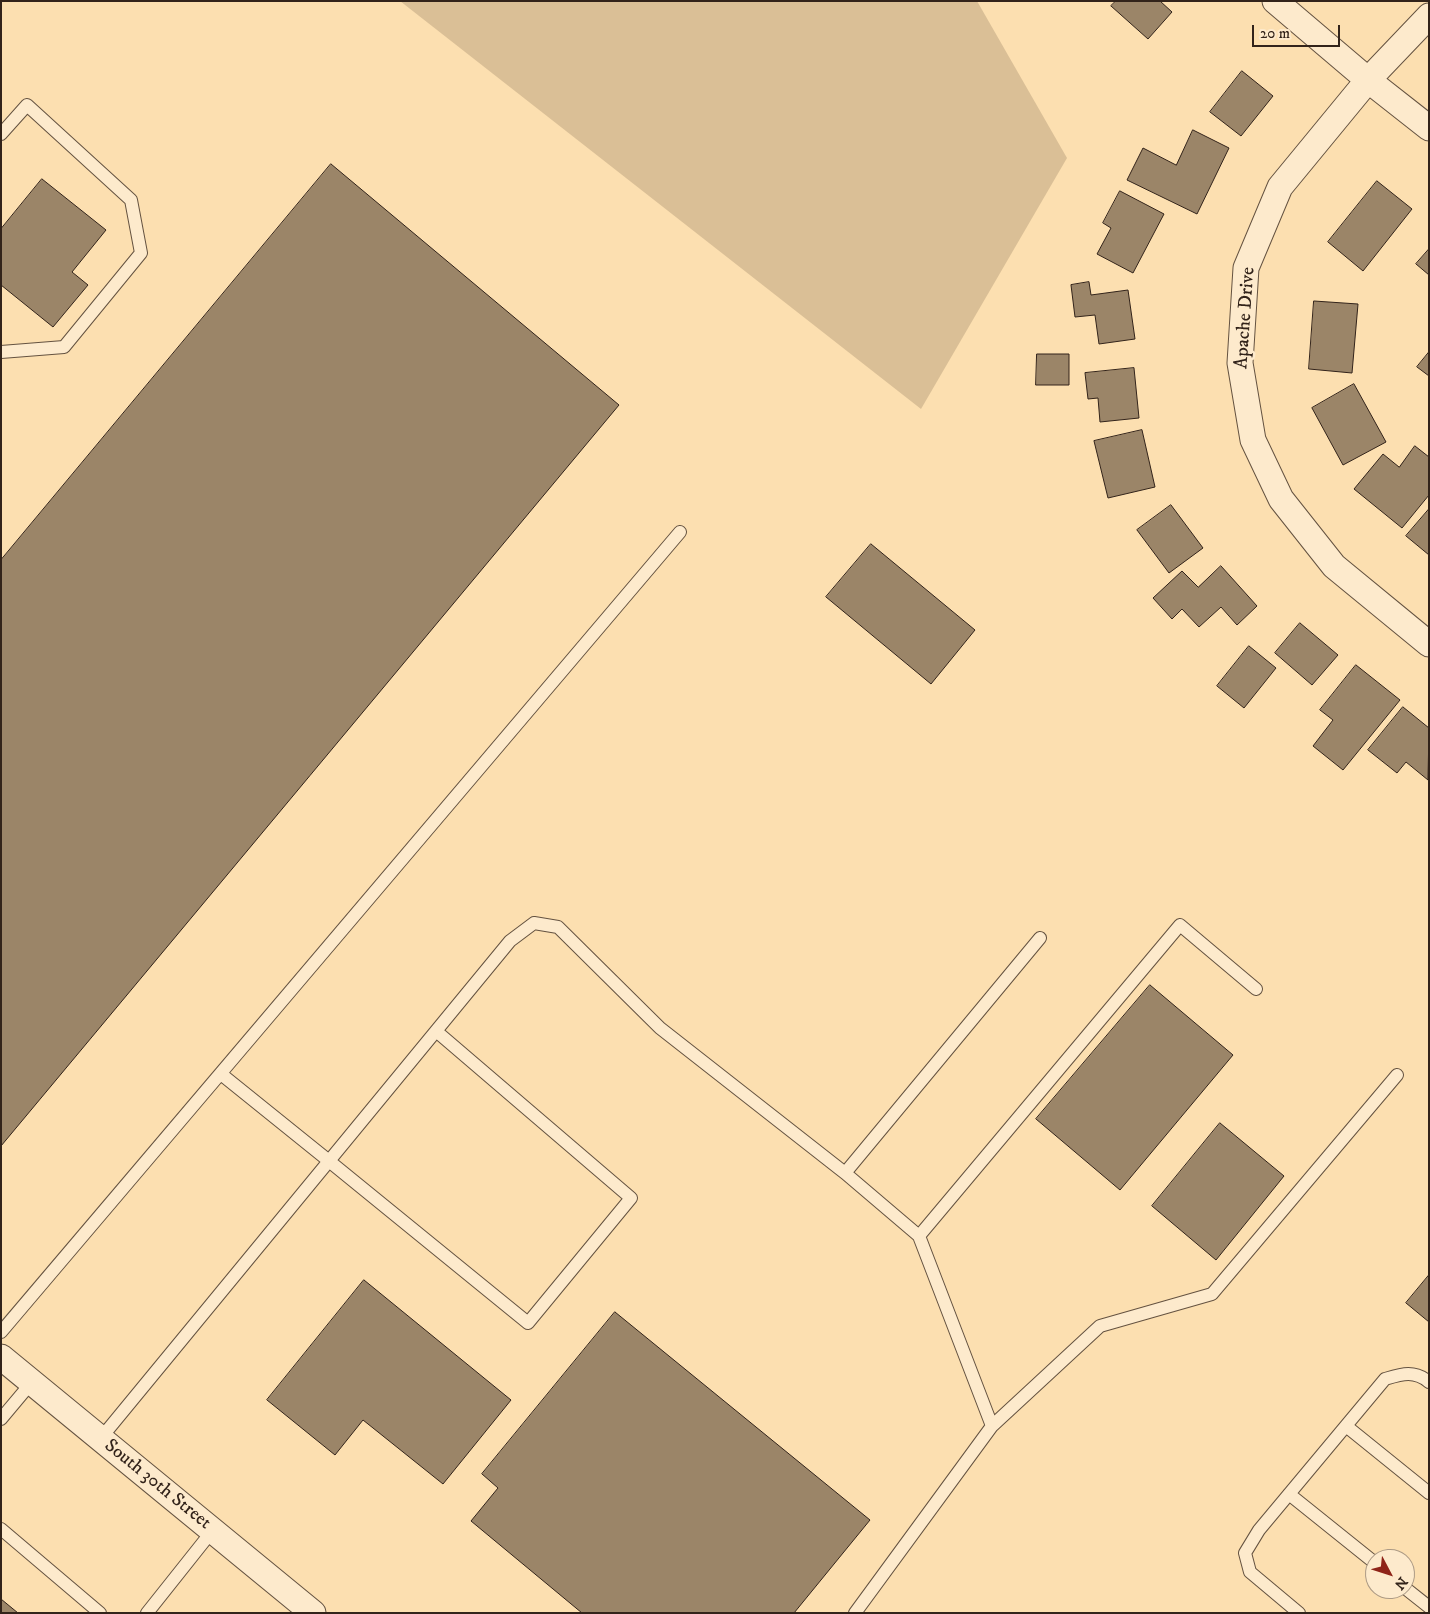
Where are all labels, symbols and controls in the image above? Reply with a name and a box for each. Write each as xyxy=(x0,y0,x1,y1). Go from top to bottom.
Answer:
scale bar xyxy=(1255,15,1342,47)
text: 20 m xyxy=(1260,24,1290,43)
street label: Apache Drive xyxy=(1231,266,1261,370)
street label: South 30th Street xyxy=(99,1435,215,1535)
north arrow xyxy=(1365,1549,1415,1599)
text: N xyxy=(1390,1573,1411,1593)

